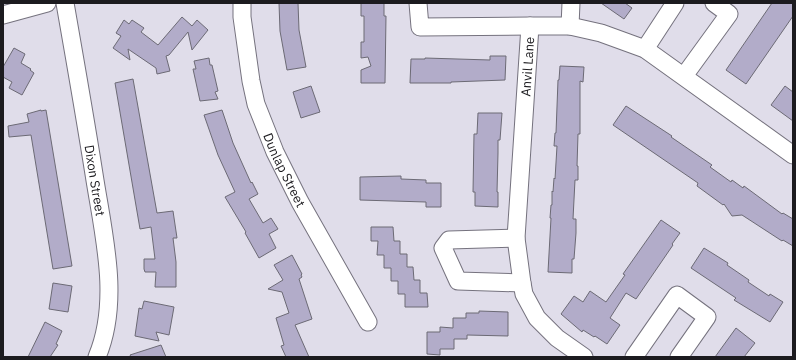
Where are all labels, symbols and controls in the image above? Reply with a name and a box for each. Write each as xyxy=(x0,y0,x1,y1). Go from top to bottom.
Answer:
street label: Anvil Lane xyxy=(517,36,538,97)
street label: Dunlap Street xyxy=(260,130,310,210)
street label: Dixon Street xyxy=(81,144,109,217)

